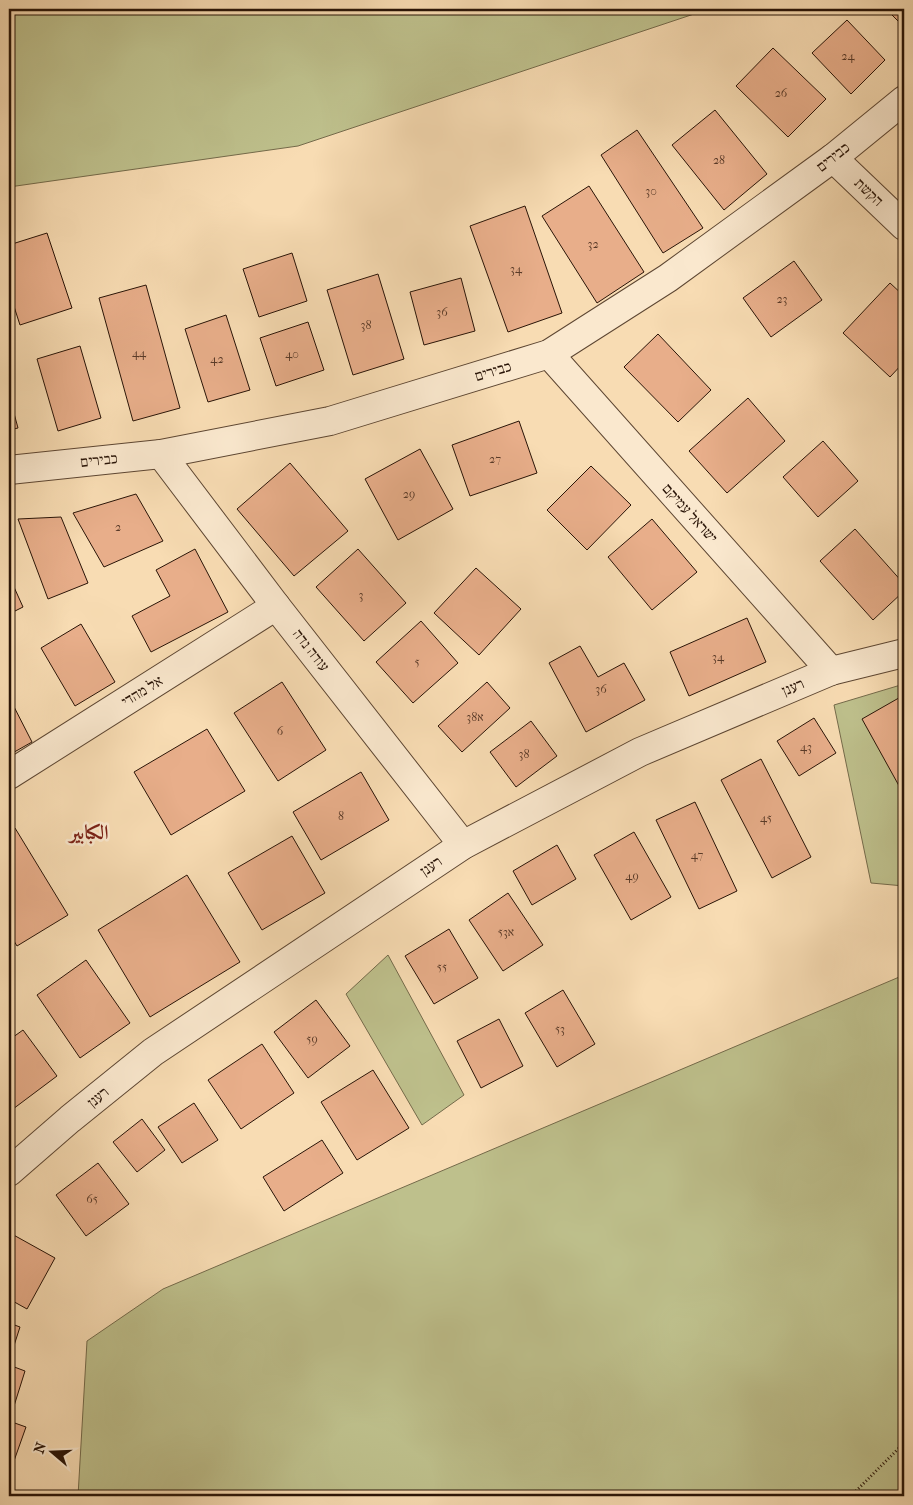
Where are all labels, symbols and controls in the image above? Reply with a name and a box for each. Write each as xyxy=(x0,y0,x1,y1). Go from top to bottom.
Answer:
house number: 24 xyxy=(841,49,856,63)
house number: 26 xyxy=(775,86,788,100)
street label: כבירים xyxy=(813,138,853,176)
house number: 28 xyxy=(713,153,725,167)
street label: הקשת xyxy=(851,174,887,210)
house number: 30 xyxy=(645,184,657,198)
house number: 32 xyxy=(587,237,599,251)
house number: 34 xyxy=(510,262,523,276)
house number: 23 xyxy=(776,292,788,306)
house number: 36 xyxy=(436,305,448,319)
house number: 38 xyxy=(361,318,371,332)
house number: 44 xyxy=(132,346,147,360)
house number: 40 xyxy=(285,347,299,361)
house number: 42 xyxy=(210,352,224,366)
street label: כבירים xyxy=(472,357,514,385)
street label: כבירים xyxy=(79,449,119,471)
house number: 27 xyxy=(489,452,501,466)
street label: ישראל עמיקם xyxy=(659,480,721,546)
house number: 29 xyxy=(403,487,415,501)
house number: 2 xyxy=(115,520,121,534)
house number: 3 xyxy=(359,588,364,602)
street label: עודה נדה xyxy=(289,625,333,675)
house number: 34 xyxy=(712,650,725,664)
house number: 5 xyxy=(414,655,420,669)
street label: אל מהדי xyxy=(118,671,166,711)
street label: רענן xyxy=(779,674,807,700)
house number: 36 xyxy=(595,682,607,696)
house number: 38א xyxy=(466,710,484,724)
house number: 6 xyxy=(277,724,284,738)
house number: 43 xyxy=(800,740,812,754)
house number: 38 xyxy=(519,747,529,761)
house number: 8 xyxy=(338,809,344,823)
house number: 45 xyxy=(760,811,772,825)
district label: الكبابير xyxy=(68,821,109,844)
house number: 47 xyxy=(691,848,703,862)
street label: רענן xyxy=(417,852,445,880)
house number: 49 xyxy=(625,869,639,883)
house number: 53א xyxy=(498,925,514,939)
house number: 55 xyxy=(437,960,447,974)
house number: 53 xyxy=(555,1022,565,1036)
house number: 59 xyxy=(306,1032,318,1046)
street label: רענן xyxy=(84,1083,112,1111)
house number: 65 xyxy=(86,1192,98,1206)
north arrow xyxy=(28,1428,78,1478)
text: N xyxy=(30,1440,50,1456)

